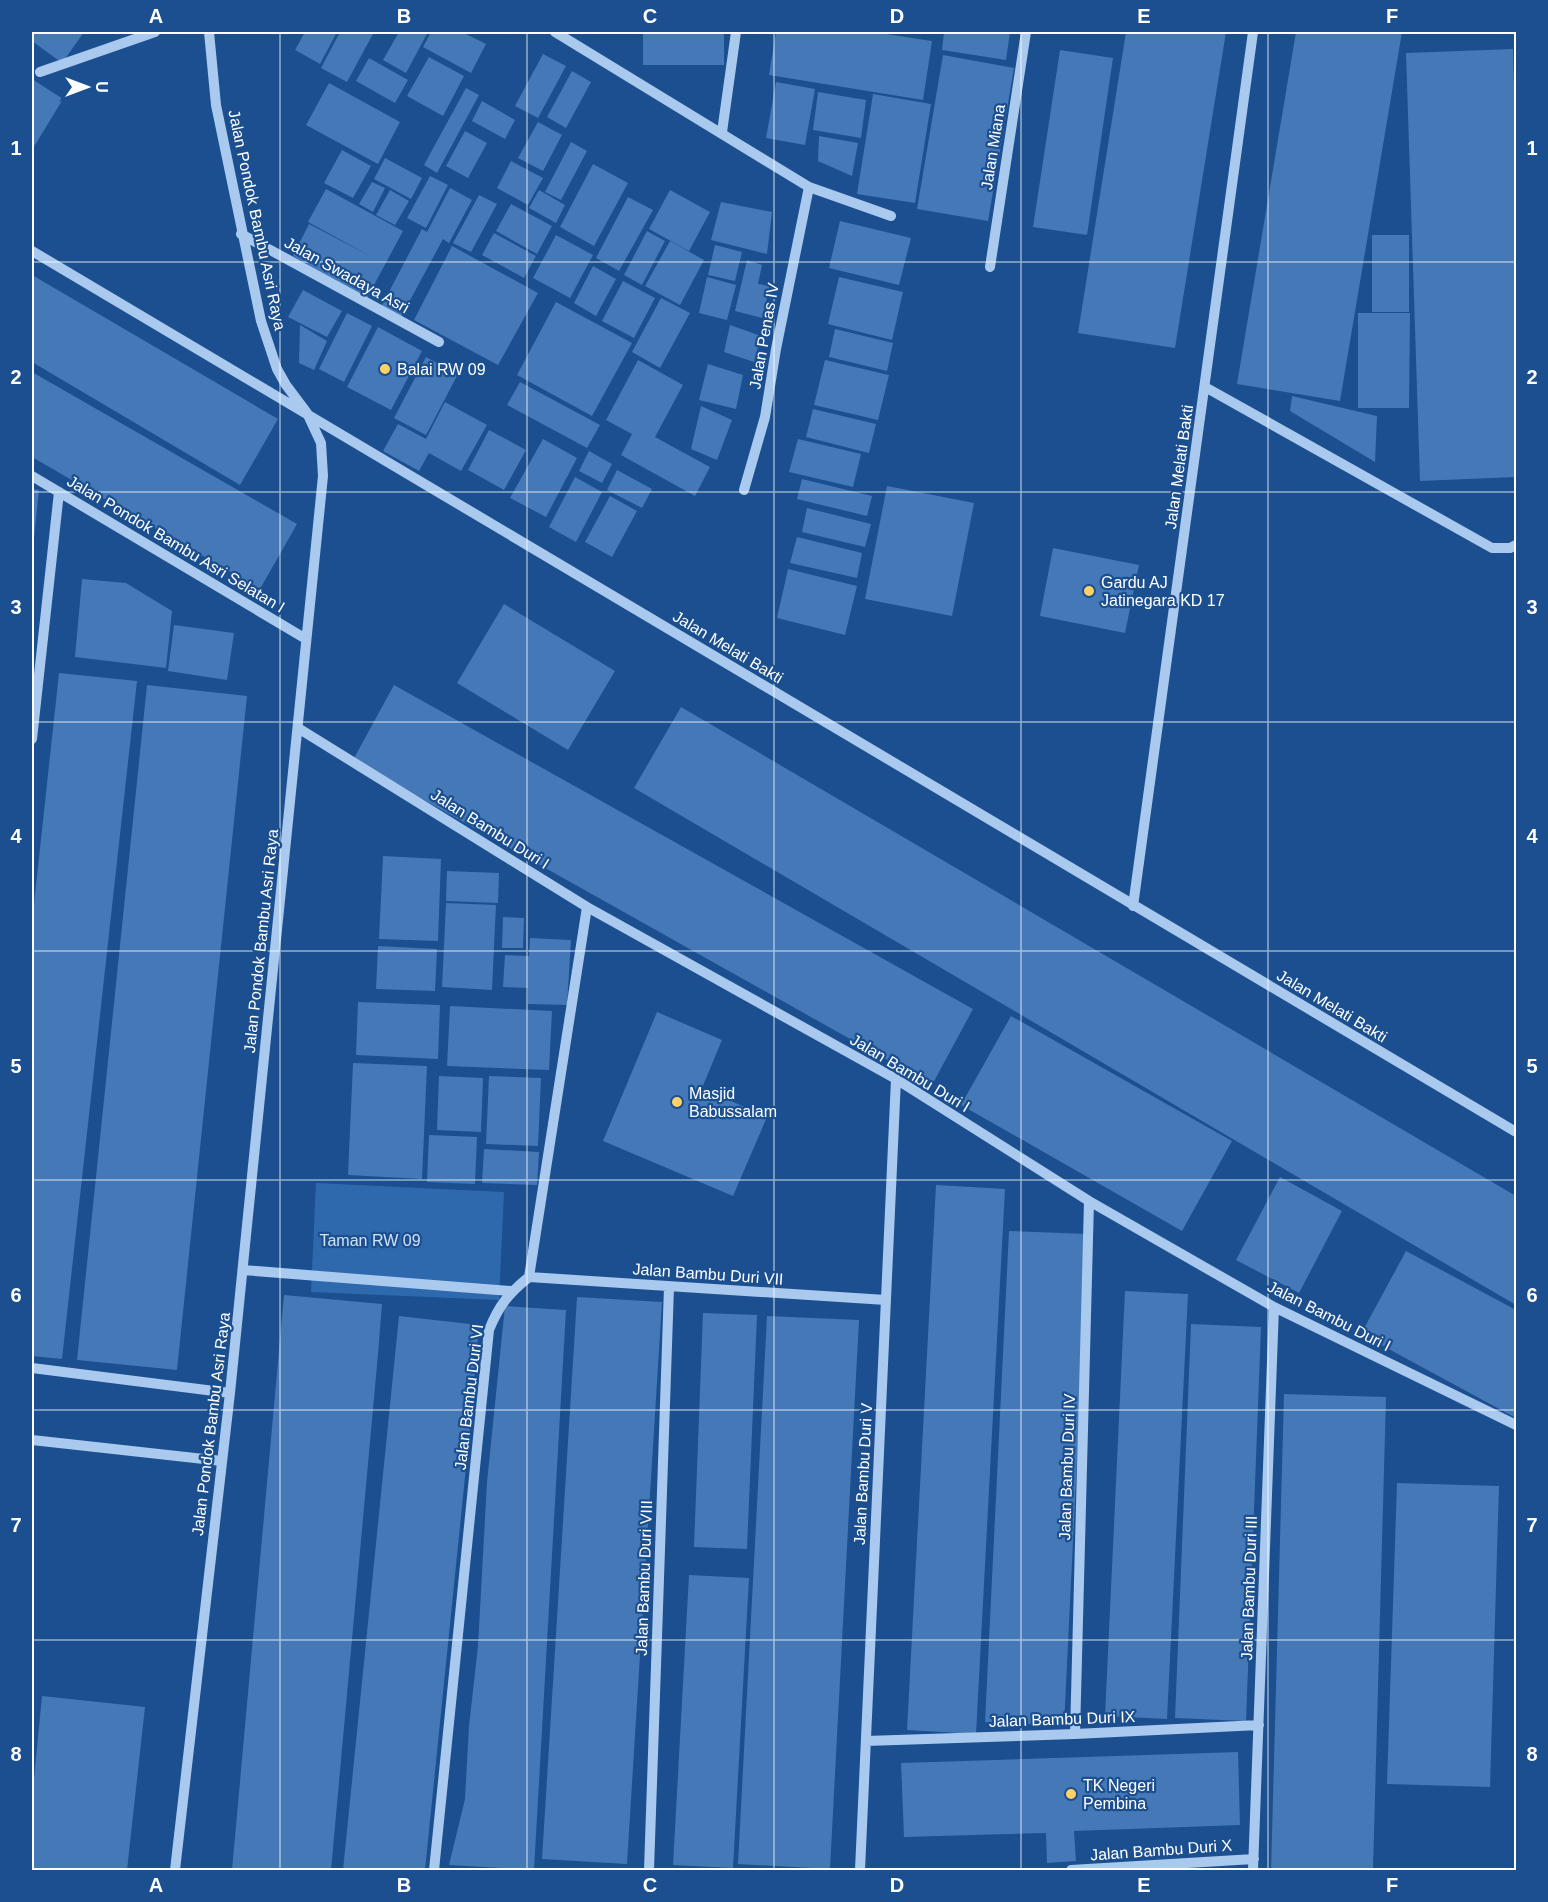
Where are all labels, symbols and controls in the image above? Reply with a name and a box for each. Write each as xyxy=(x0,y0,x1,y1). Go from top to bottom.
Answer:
text: A xyxy=(149,5,163,27)
text: B xyxy=(397,5,411,27)
text: C xyxy=(643,5,657,27)
text: D xyxy=(890,5,904,27)
text: E xyxy=(1137,5,1151,27)
text: F xyxy=(1386,5,1398,27)
north arrow xyxy=(57,57,117,117)
text: U xyxy=(93,81,110,93)
street label: Jalan Miana xyxy=(978,103,1008,191)
street label: Jalan Pondok Bambu Asri Raya xyxy=(225,108,289,332)
text: 1 xyxy=(10,137,22,159)
text: 1 xyxy=(1526,137,1538,159)
street label: Jalan Swadaya Asri xyxy=(282,234,412,316)
street label: Jalan Penas IV xyxy=(746,281,782,390)
place label: Balai RW 09 xyxy=(397,361,486,378)
marker: Balai RW 09 xyxy=(378,362,392,376)
text: 2 xyxy=(10,366,22,388)
text: 2 xyxy=(1526,366,1538,388)
street label: Jalan Melati Bakti xyxy=(1162,404,1196,530)
street label: Jalan Pondok Bambu Asri Selatan I xyxy=(64,472,288,616)
place label: Gardu AJ Jatinegara KD 17 xyxy=(1101,574,1225,609)
marker: Gardu AJ Jatinegara KD 17 xyxy=(1082,584,1096,598)
text: 3 xyxy=(10,596,22,618)
text: 3 xyxy=(1526,596,1538,618)
street label: Jalan Melati Bakti xyxy=(670,607,786,687)
street label: Jalan Bambu Duri I xyxy=(428,786,552,872)
text: 4 xyxy=(10,825,22,847)
text: 4 xyxy=(1526,825,1538,847)
street label: Jalan Pondok Bambu Asri Raya xyxy=(241,828,281,1054)
street label: Jalan Melati Bakti xyxy=(1274,966,1390,1046)
street label: Jalan Bambu Duri I xyxy=(847,1031,973,1115)
text: 5 xyxy=(10,1055,22,1077)
text: 5 xyxy=(1526,1055,1538,1077)
place label: Masjid Babussalam xyxy=(689,1085,777,1120)
marker: Masjid Babussalam xyxy=(670,1095,684,1109)
park label: Taman RW 09 xyxy=(319,1232,421,1249)
street label: Jalan Bambu Duri VII xyxy=(632,1260,784,1288)
street label: Jalan Bambu Duri I xyxy=(1265,1278,1393,1354)
text: 6 xyxy=(10,1284,22,1306)
text: 6 xyxy=(1526,1284,1538,1306)
street label: Jalan Pondok Bambu Asri Raya xyxy=(189,1311,233,1537)
street label: Jalan Bambu Duri VI xyxy=(452,1323,486,1471)
street label: Jalan Bambu Duri IV xyxy=(1056,1393,1078,1541)
street label: Jalan Bambu Duri V xyxy=(851,1402,875,1545)
street label: Jalan Bambu Duri VIII xyxy=(633,1500,655,1656)
text: 7 xyxy=(10,1514,22,1536)
text: 7 xyxy=(1526,1514,1538,1536)
street label: Jalan Bambu Duri III xyxy=(1238,1515,1260,1661)
street label: Jalan Bambu Duri IX xyxy=(988,1708,1136,1730)
text: 8 xyxy=(10,1743,22,1765)
text: 8 xyxy=(1526,1743,1538,1765)
place label: TK Negeri Pembina xyxy=(1083,1777,1155,1812)
marker: TK Negeri Pembina xyxy=(1064,1787,1078,1801)
street label: Jalan Bambu Duri X xyxy=(1089,1837,1233,1863)
text: A xyxy=(149,1874,163,1896)
text: B xyxy=(397,1874,411,1896)
text: C xyxy=(643,1874,657,1896)
text: D xyxy=(890,1874,904,1896)
text: E xyxy=(1137,1874,1151,1896)
text: F xyxy=(1386,1874,1398,1896)

